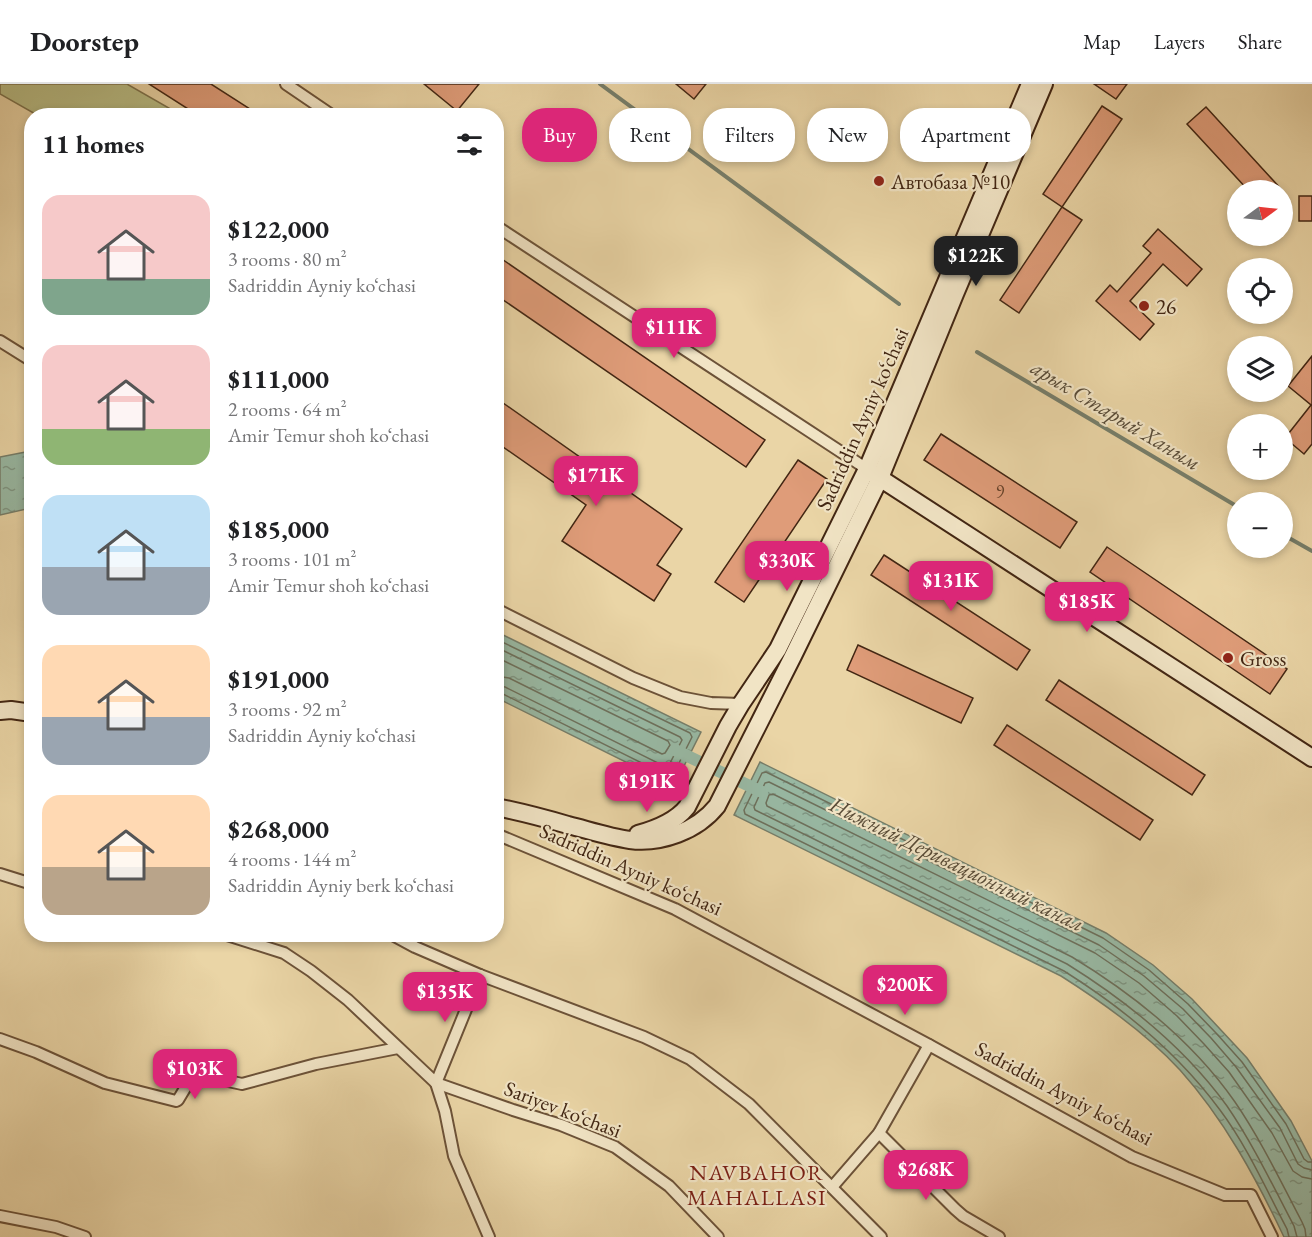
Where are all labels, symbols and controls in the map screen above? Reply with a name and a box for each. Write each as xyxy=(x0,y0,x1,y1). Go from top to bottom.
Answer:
text: Doorstep xyxy=(30,23,139,59)
text: Map xyxy=(1083,28,1121,55)
text: Layers xyxy=(1154,28,1205,55)
text: Share xyxy=(1238,28,1282,55)
chip: Buy xyxy=(522,108,597,162)
chip: Rent xyxy=(609,108,691,162)
chip: Filters xyxy=(703,108,795,162)
chip: New xyxy=(807,108,888,162)
chip: Apartment xyxy=(900,108,1031,162)
text: 11 homes xyxy=(42,127,144,161)
icon: filters xyxy=(453,128,486,161)
place label: Автобаза №10 xyxy=(890,168,1010,195)
marker: Автобаза №10 xyxy=(872,174,886,188)
north arrow xyxy=(1227,180,1293,246)
map controls xyxy=(1227,180,1293,558)
text: $122,000 xyxy=(228,212,329,246)
icon: home xyxy=(90,219,162,291)
pin: $122K xyxy=(934,236,1018,287)
text: $122K xyxy=(948,242,1004,268)
text: 3 rooms · 80 m² xyxy=(228,246,347,272)
button: locate xyxy=(1227,258,1293,324)
text: Sadriddin Ayniy ko‘chasi xyxy=(228,272,416,298)
place label: 26 xyxy=(1156,293,1176,320)
marker: 26 xyxy=(1137,299,1151,313)
pin: $111K xyxy=(632,308,716,359)
text: $111K xyxy=(646,314,702,340)
street label: Sadriddin Ayniy ko‘chasi xyxy=(810,323,914,515)
button: layers xyxy=(1227,336,1293,402)
water label: арык Старый Ханым xyxy=(1025,352,1206,477)
text: $111,000 xyxy=(228,362,329,396)
icon: home xyxy=(90,369,162,441)
text: 2 rooms · 64 m² xyxy=(228,396,347,422)
button: + xyxy=(1227,414,1293,480)
text: Amir Temur shoh ko‘chasi xyxy=(228,422,429,448)
pin: $171K xyxy=(554,456,638,507)
text: $171K xyxy=(568,462,624,488)
house number: 9 xyxy=(996,480,1005,503)
button: − xyxy=(1227,492,1293,558)
text: $185,000 xyxy=(228,512,329,546)
icon: home xyxy=(90,519,162,591)
pin: $330K xyxy=(745,541,829,592)
text: 3 rooms · 101 m² xyxy=(228,546,356,572)
text: $330K xyxy=(759,547,815,573)
pin: $131K xyxy=(909,561,993,612)
text: $131K xyxy=(923,567,979,593)
text: Amir Temur shoh ko‘chasi xyxy=(228,572,429,598)
pin: $185K xyxy=(1045,582,1129,633)
text: $185K xyxy=(1059,588,1115,614)
place label: Gross xyxy=(1240,645,1287,672)
marker: Gross xyxy=(1221,651,1235,665)
text: $191,000 xyxy=(228,662,329,696)
icon: home xyxy=(90,669,162,741)
text: 3 rooms · 92 m² xyxy=(228,696,347,722)
text: Sadriddin Ayniy ko‘chasi xyxy=(228,722,416,748)
pin: $191K xyxy=(605,762,689,813)
text: $191K xyxy=(619,768,675,794)
water label: Нижний Деривационный канал xyxy=(824,789,1089,938)
text: $268,000 xyxy=(228,812,329,846)
street label: Sadriddin Ayniy ko‘chasi xyxy=(535,817,727,921)
icon: home xyxy=(90,819,162,891)
text: 4 rooms · 144 m² xyxy=(228,846,356,872)
text: Sadriddin Ayniy berk ko‘chasi xyxy=(228,872,454,898)
pin: $200K xyxy=(863,965,947,1016)
text: $200K xyxy=(877,971,933,997)
pin: $135K xyxy=(403,972,487,1023)
text: $135K xyxy=(417,978,473,1004)
street label: Sadriddin Ayniy ko‘chasi xyxy=(971,1035,1157,1151)
pin: $103K xyxy=(153,1049,237,1100)
text: $103K xyxy=(167,1055,223,1081)
street label: Sariyev ko‘chasi xyxy=(501,1074,625,1144)
pin: $268K xyxy=(884,1150,968,1201)
text: $268K xyxy=(898,1156,954,1182)
district label: NAVBAHOR MAHALLASI xyxy=(687,1158,827,1212)

